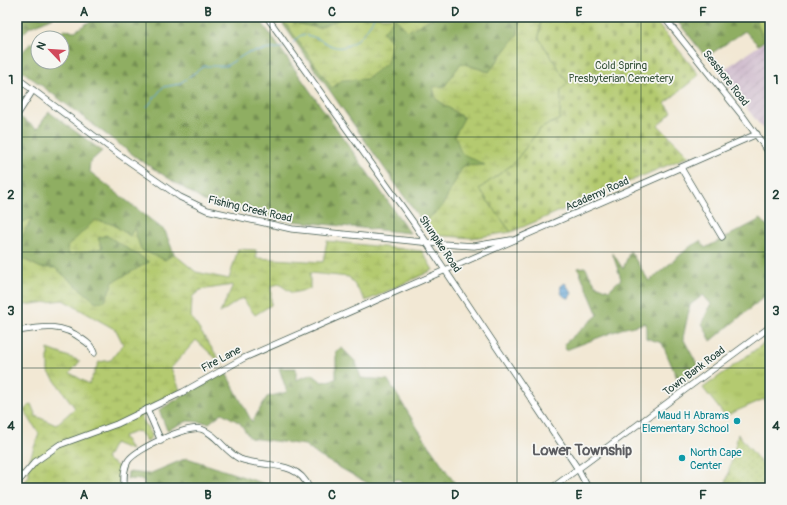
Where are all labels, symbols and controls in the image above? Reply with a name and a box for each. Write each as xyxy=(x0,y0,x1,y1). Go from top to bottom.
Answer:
text: A xyxy=(80,4,89,20)
text: B xyxy=(204,4,212,20)
text: C xyxy=(328,4,336,20)
text: D xyxy=(451,4,459,20)
text: E xyxy=(576,4,583,20)
text: F xyxy=(699,4,707,20)
north arrow xyxy=(30,30,70,70)
text: N xyxy=(34,39,49,52)
street label: Seashore Road xyxy=(700,48,752,108)
park label: Cold Spring Presbyterian Cemetery xyxy=(569,59,674,85)
text: 1 xyxy=(8,72,14,88)
text: 1 xyxy=(773,72,779,88)
street label: Academy Road xyxy=(563,174,631,214)
text: 2 xyxy=(7,187,15,203)
text: 2 xyxy=(772,187,780,203)
street label: Fishing Creek Road xyxy=(207,193,293,225)
street label: Shunpike Road xyxy=(416,213,464,275)
text: 3 xyxy=(7,303,15,319)
text: 3 xyxy=(772,303,780,319)
street label: Fire Lane xyxy=(199,343,243,375)
street label: Town Bank Road xyxy=(660,343,728,399)
place label: Maud H Abrams Elementary School xyxy=(642,409,729,435)
marker: Maud H Abrams Elementary School xyxy=(732,416,742,426)
text: 4 xyxy=(7,418,15,434)
text: 4 xyxy=(772,418,780,434)
district label: Lower Township xyxy=(532,441,632,460)
place label: North Cape Center xyxy=(690,446,742,472)
marker: North Cape Center xyxy=(677,453,687,463)
text: A xyxy=(80,487,89,503)
text: B xyxy=(204,487,212,503)
text: C xyxy=(328,487,336,503)
text: D xyxy=(451,487,459,503)
text: E xyxy=(576,487,583,503)
text: F xyxy=(699,487,707,503)

